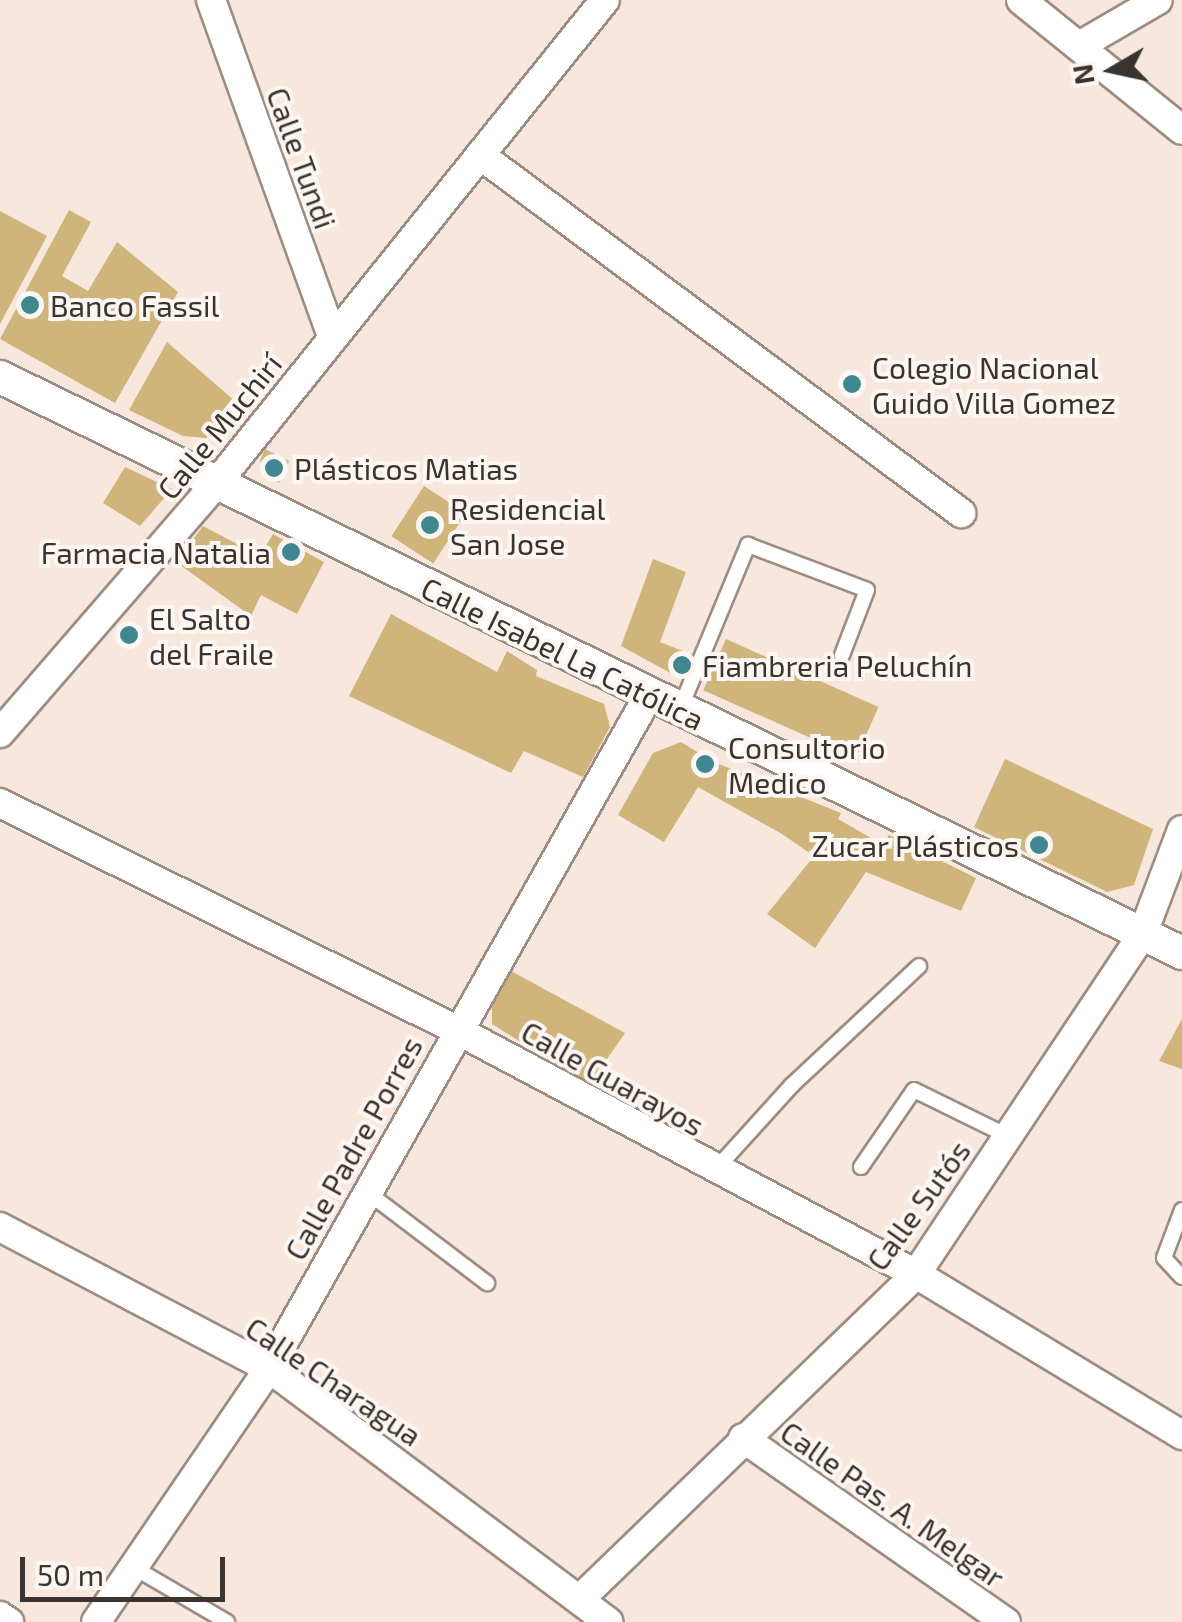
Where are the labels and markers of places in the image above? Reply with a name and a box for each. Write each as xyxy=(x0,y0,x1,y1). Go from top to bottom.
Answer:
place label: Banco Fassil xyxy=(50,287,219,323)
marker: Banco Fassil xyxy=(19,294,41,316)
place label: Colegio Nacional Guido Villa Gomez xyxy=(872,349,1117,420)
marker: Colegio Nacional Guido Villa Gomez xyxy=(841,373,863,395)
place label: Plásticos Matias xyxy=(294,450,518,486)
marker: Plásticos Matias xyxy=(263,457,285,479)
place label: Residencial San Jose xyxy=(450,490,605,560)
marker: Residencial San Jose xyxy=(419,514,441,536)
place label: Farmacia Natalia xyxy=(41,534,271,570)
marker: Farmacia Natalia xyxy=(280,541,302,563)
place label: El Salto del Fraile xyxy=(149,600,275,670)
marker: El Salto del Fraile xyxy=(118,624,140,646)
place label: Fiambreria Peluchín xyxy=(702,647,972,683)
marker: Fiambreria Peluchín xyxy=(671,654,693,676)
place label: Consultorio Medico xyxy=(728,729,886,800)
marker: Consultorio Medico xyxy=(692,751,718,777)
place label: Zucar Plásticos xyxy=(811,827,1019,863)
marker: Zucar Plásticos xyxy=(1028,834,1050,856)

